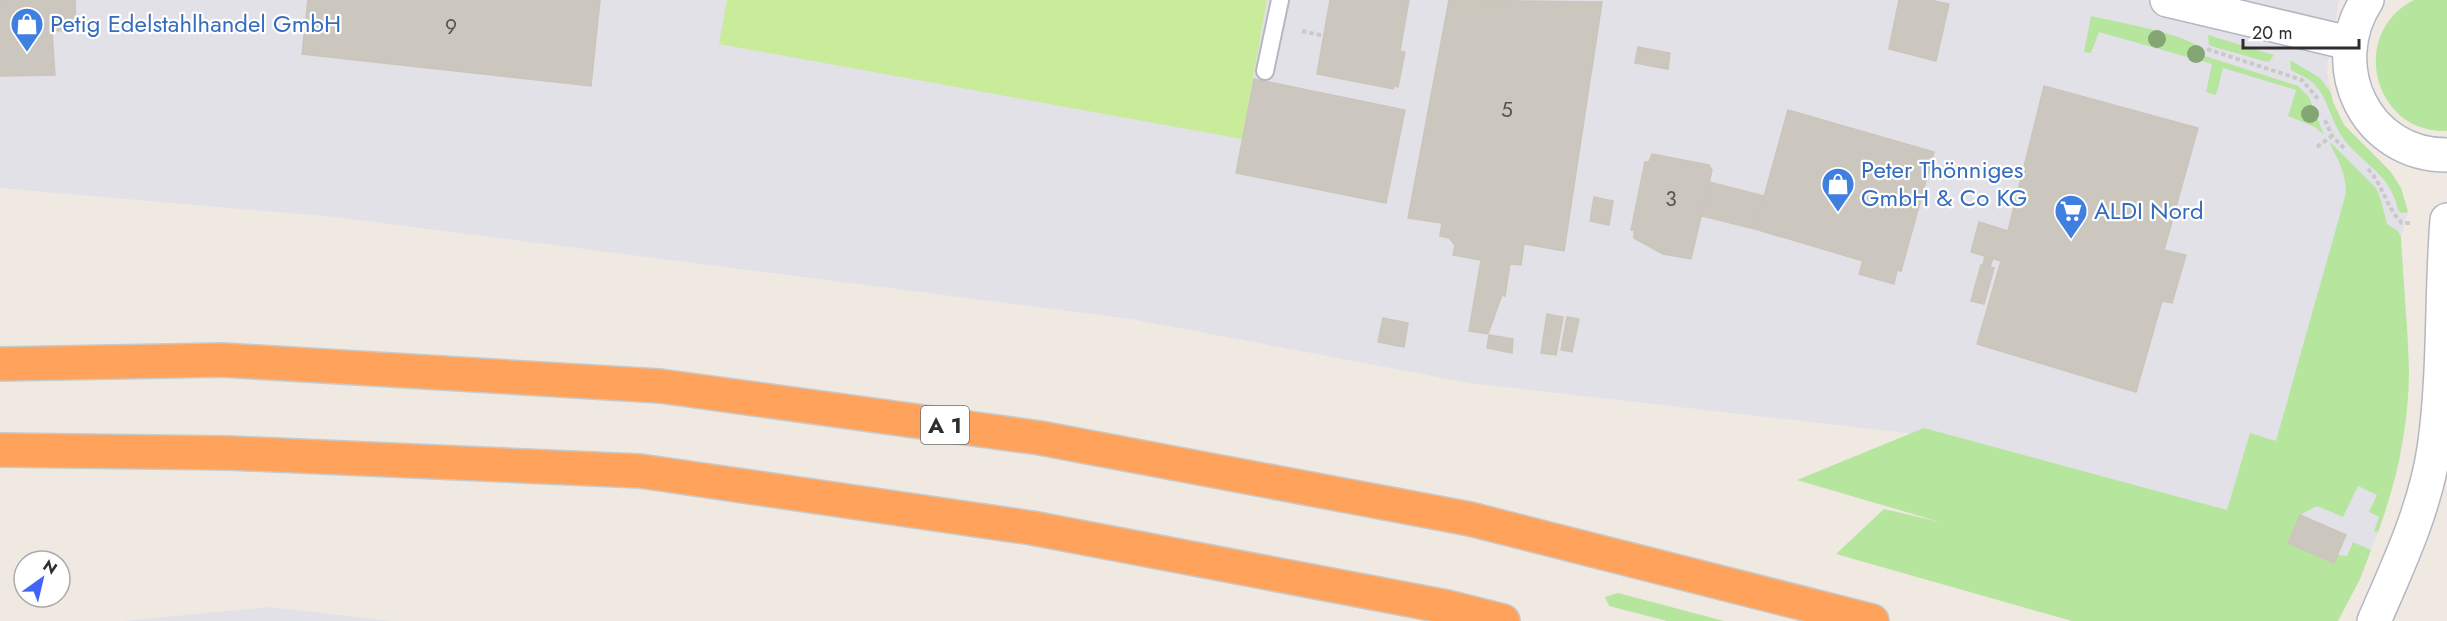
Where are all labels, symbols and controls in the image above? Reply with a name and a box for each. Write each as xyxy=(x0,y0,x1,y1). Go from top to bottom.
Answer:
shop icon: Petig Edelstahlhandel GmbH xyxy=(9,6,45,53)
place label: Petig Edelstahlhandel GmbH xyxy=(50,6,341,41)
house number: 9 xyxy=(445,12,457,42)
scale bar xyxy=(2243,12,2358,50)
text: 20 m xyxy=(2252,20,2292,46)
house number: 5 xyxy=(1501,95,1513,125)
place label: Peter Thönniges GmbH & Co KG xyxy=(1861,152,2027,215)
shop icon: Peter Thönniges GmbH & Co KG xyxy=(1820,166,1856,213)
house number: 3 xyxy=(1665,184,1677,214)
supermarket icon: ALDI Nord xyxy=(2053,193,2089,240)
place label: ALDI Nord xyxy=(2094,193,2204,228)
road number: A 1 xyxy=(921,406,969,444)
north arrow xyxy=(12,549,72,609)
text: N xyxy=(38,554,62,580)

